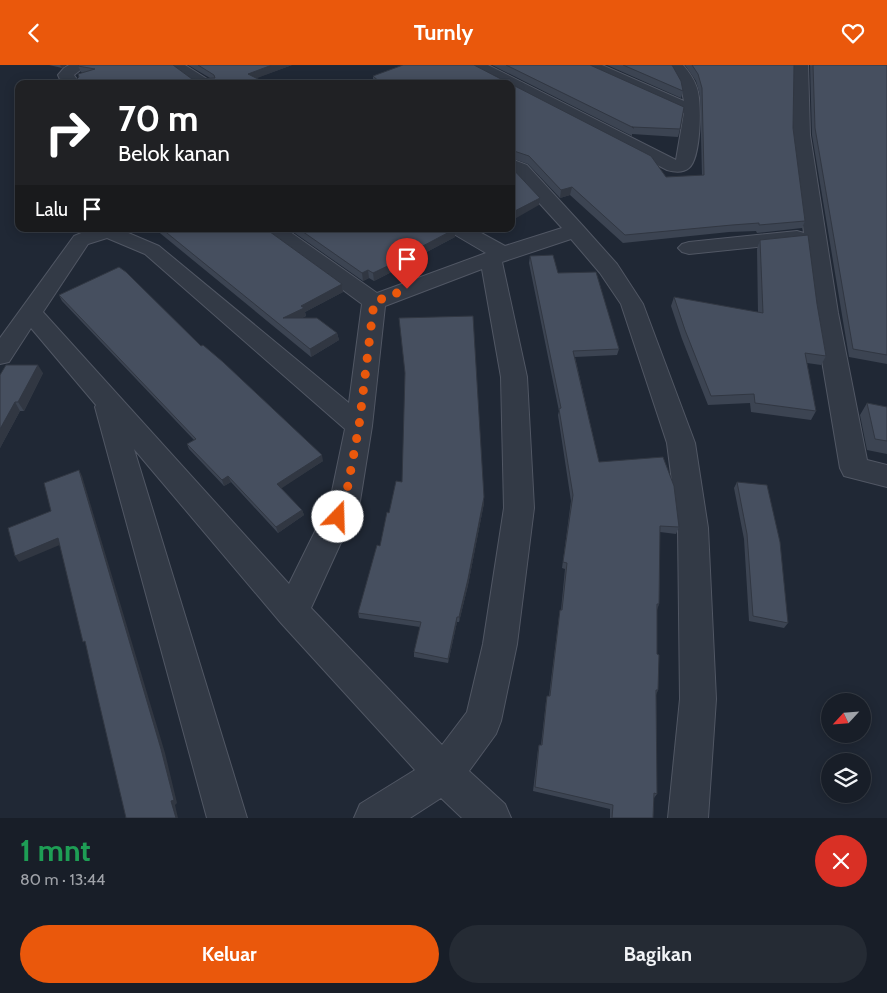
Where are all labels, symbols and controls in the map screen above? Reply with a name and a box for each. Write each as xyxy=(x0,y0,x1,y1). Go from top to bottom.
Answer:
icon: back xyxy=(20,19,48,47)
text: Turnly xyxy=(414,19,473,46)
icon: heart xyxy=(839,19,867,47)
text: 70 m xyxy=(118,97,199,140)
icon: right xyxy=(35,100,100,165)
text: Belok kanan xyxy=(118,140,230,167)
icon: arrive xyxy=(78,195,106,223)
text: Lalu xyxy=(35,198,68,221)
pin xyxy=(386,238,428,289)
icon: arrive xyxy=(393,245,421,273)
position arrow xyxy=(311,490,363,542)
north arrow xyxy=(821,693,871,743)
map controls xyxy=(821,693,871,803)
button: layers xyxy=(821,753,871,803)
text: 1 mnt xyxy=(20,832,91,869)
button: close xyxy=(815,835,867,887)
text: 80 m · 13:44 xyxy=(20,870,105,889)
button: Keluar xyxy=(20,925,439,983)
button: Bagikan xyxy=(449,925,867,983)

